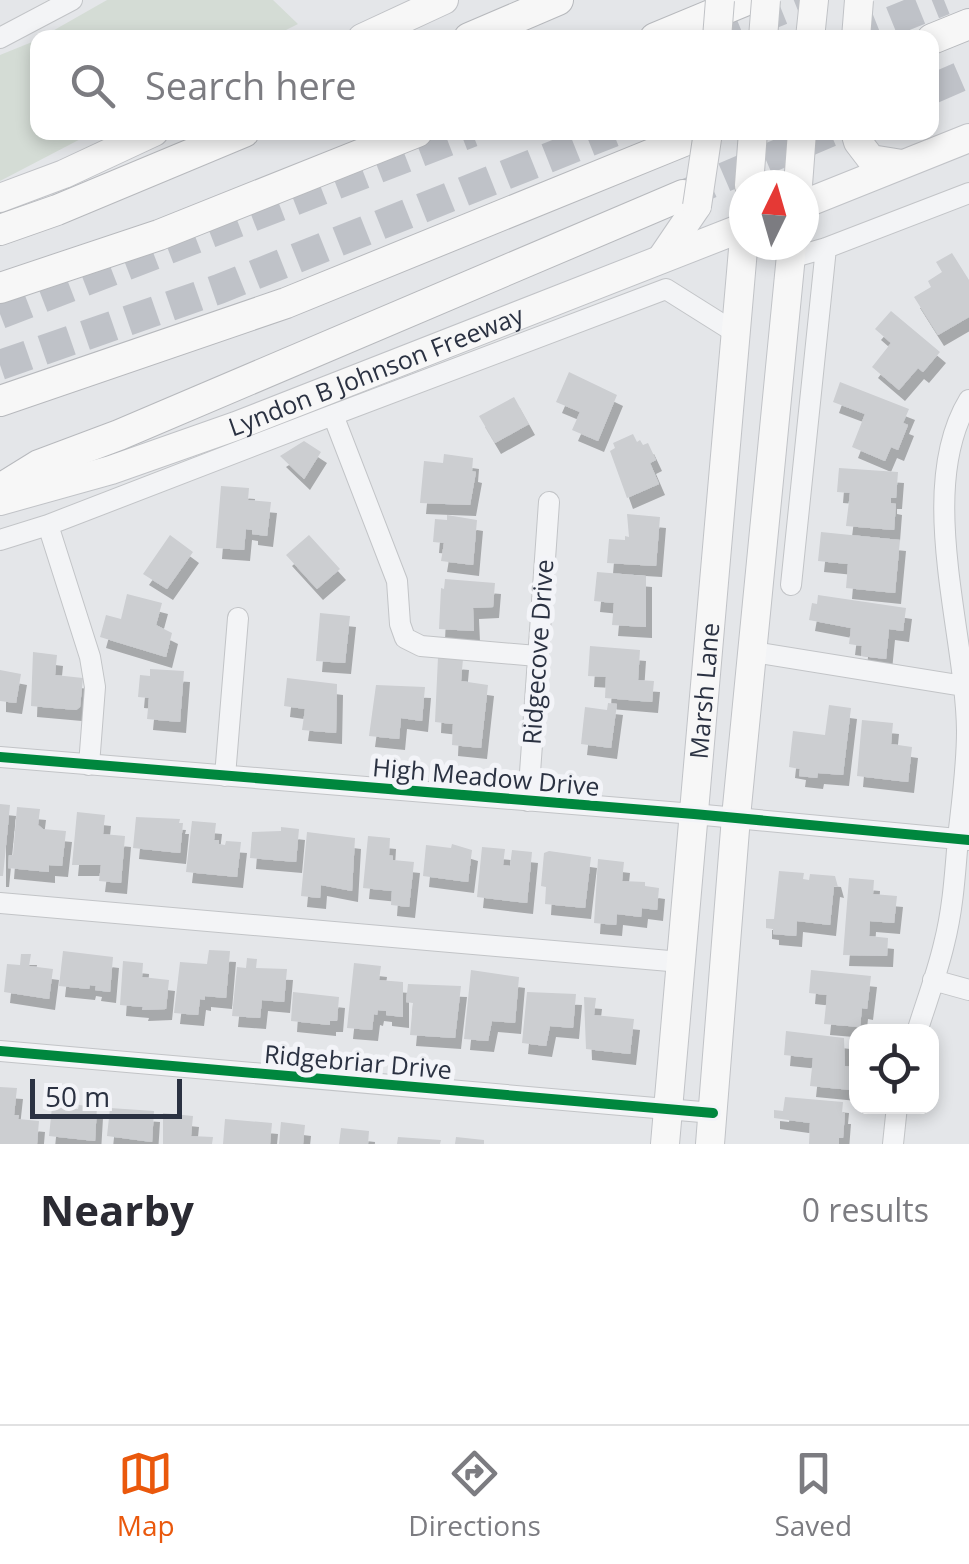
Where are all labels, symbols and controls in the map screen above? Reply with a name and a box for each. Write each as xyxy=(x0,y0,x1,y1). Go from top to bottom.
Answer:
search box xyxy=(30,30,939,140)
icon: search xyxy=(65,58,120,113)
text: Search here xyxy=(145,59,357,111)
north arrow xyxy=(729,170,819,260)
street label: Lyndon B Johnson Freeway xyxy=(224,297,528,443)
street label: Ridgecove Drive xyxy=(514,558,560,746)
street label: Marsh Lane xyxy=(681,621,726,760)
street label: High Meadow Drive xyxy=(371,749,601,803)
map controls xyxy=(849,1024,939,1114)
button: locate xyxy=(849,1024,939,1114)
street label: Ridgebriar Drive xyxy=(263,1036,453,1086)
scale bar xyxy=(30,1074,182,1118)
text: 50 m xyxy=(45,1077,110,1115)
text: Nearby xyxy=(40,1181,194,1238)
text: 0 results xyxy=(802,1188,929,1231)
tab: Map xyxy=(117,1446,175,1544)
tab: Directions xyxy=(408,1446,541,1544)
tab: Saved xyxy=(774,1446,852,1544)

